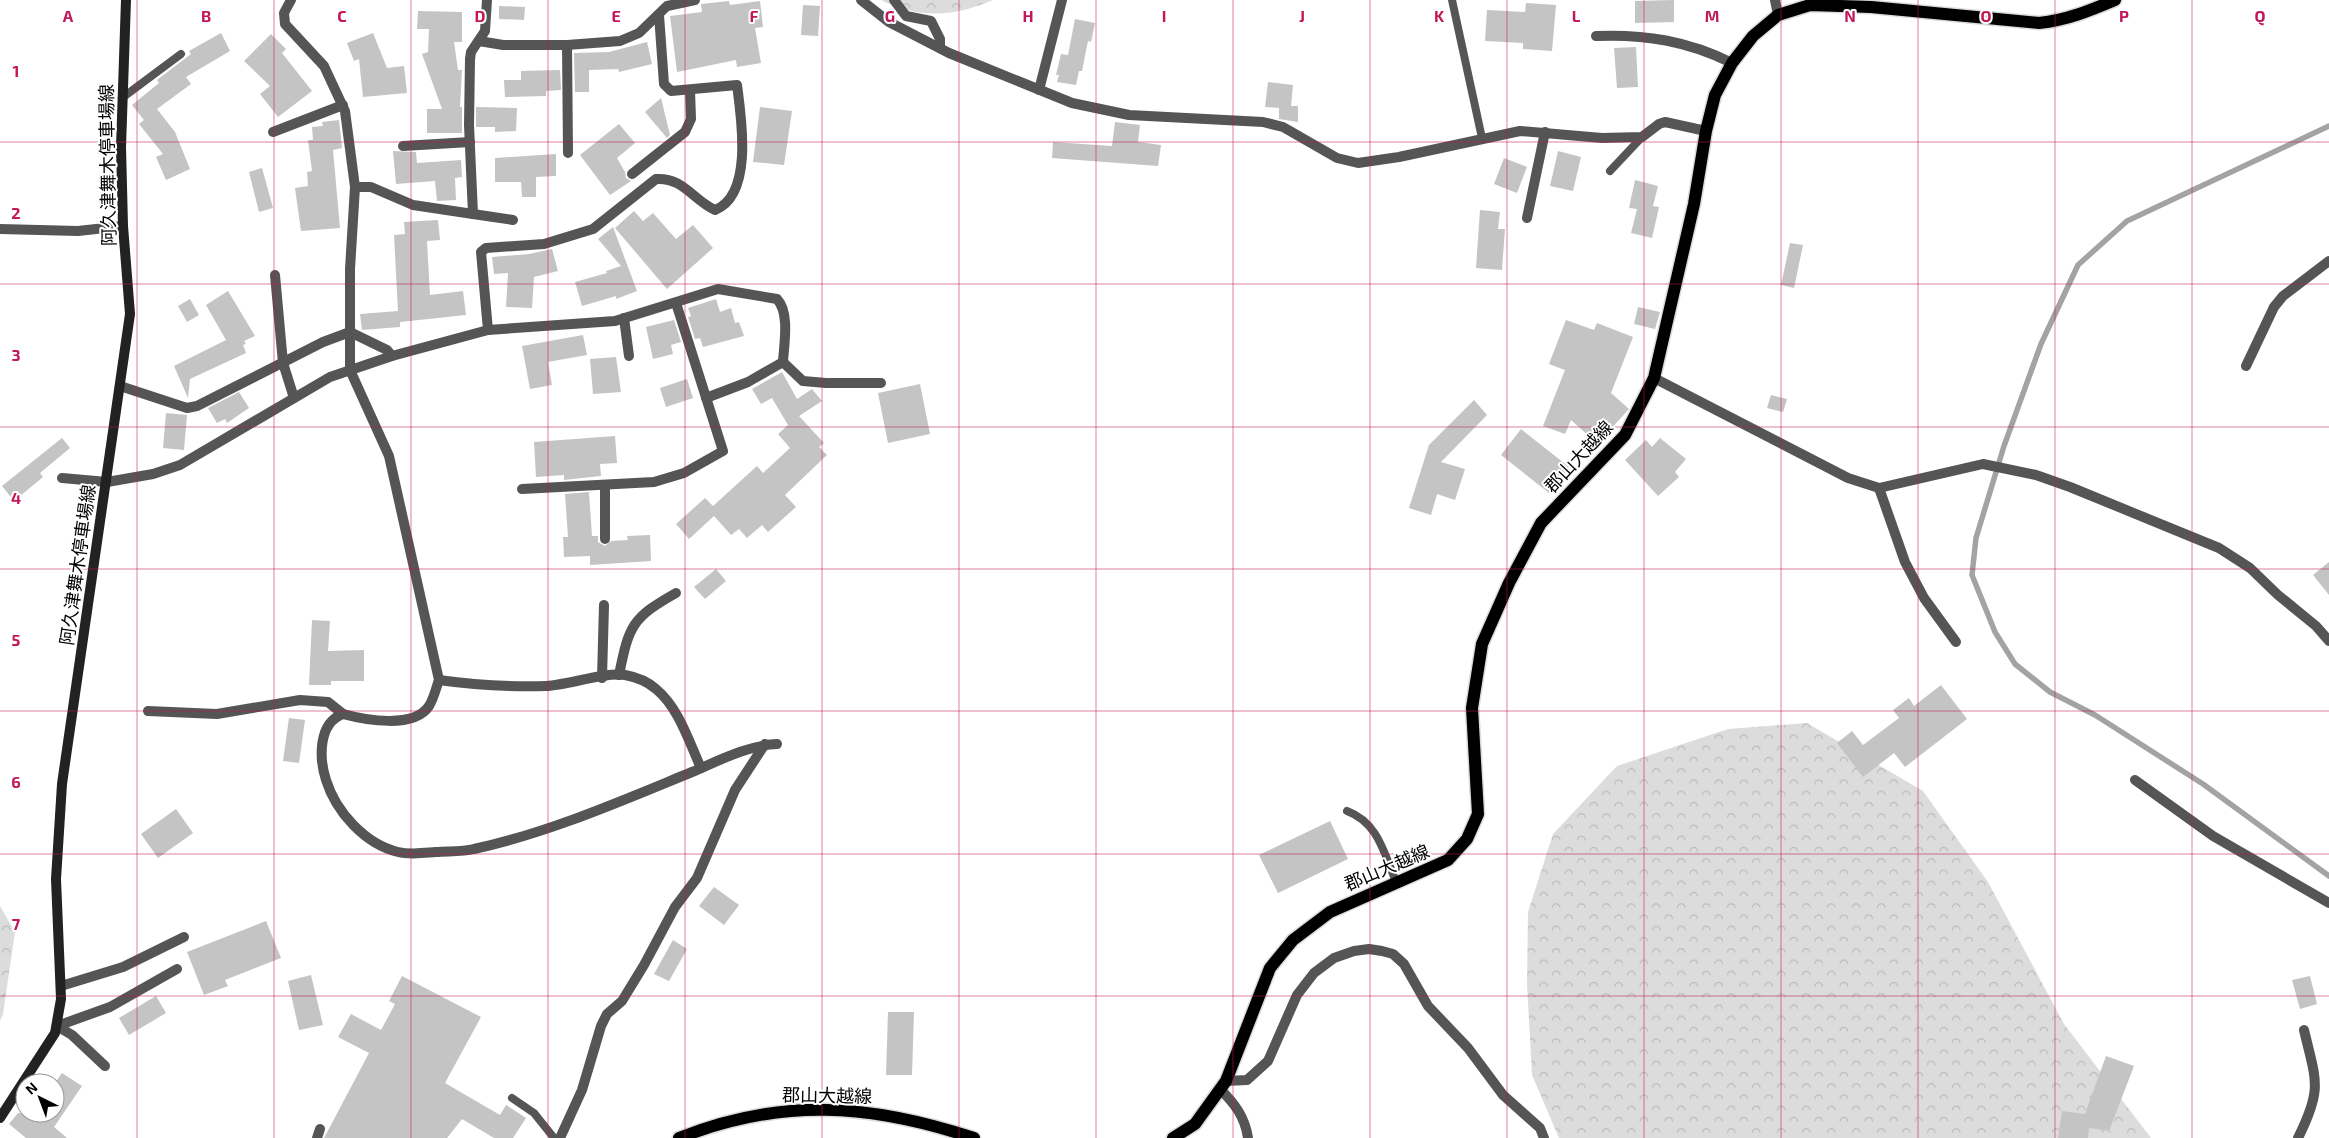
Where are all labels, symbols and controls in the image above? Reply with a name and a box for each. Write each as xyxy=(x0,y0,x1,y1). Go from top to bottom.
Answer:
text: A xyxy=(63,6,74,25)
text: B xyxy=(201,6,211,25)
text: C xyxy=(337,6,347,25)
text: D xyxy=(475,6,486,25)
text: E xyxy=(611,6,621,25)
text: F xyxy=(750,6,759,25)
text: G xyxy=(885,6,895,25)
text: H xyxy=(1022,6,1034,25)
text: I xyxy=(1162,6,1166,25)
text: J xyxy=(1299,6,1305,25)
text: K xyxy=(1434,6,1445,25)
text: L xyxy=(1572,6,1581,25)
text: M xyxy=(1705,6,1719,25)
text: N xyxy=(1844,6,1856,25)
text: O xyxy=(1980,6,1992,25)
text: P xyxy=(2119,6,2129,25)
text: Q xyxy=(2254,6,2266,26)
text: 1 xyxy=(13,61,19,80)
street label: 阿久津舞木停車場線 xyxy=(95,84,119,246)
text: 2 xyxy=(11,203,21,222)
text: 3 xyxy=(11,345,21,364)
street label: 郡山大越線 xyxy=(1540,416,1617,497)
street label: 阿久津舞木停車場線 xyxy=(55,483,99,647)
text: 4 xyxy=(11,488,21,507)
text: 5 xyxy=(12,630,21,649)
text: 6 xyxy=(11,772,21,791)
street label: 郡山大越線 xyxy=(1341,839,1432,895)
text: 7 xyxy=(12,914,21,933)
north arrow xyxy=(15,1073,65,1123)
text: N xyxy=(22,1078,40,1098)
street label: 郡山大越線 xyxy=(782,1083,872,1107)

